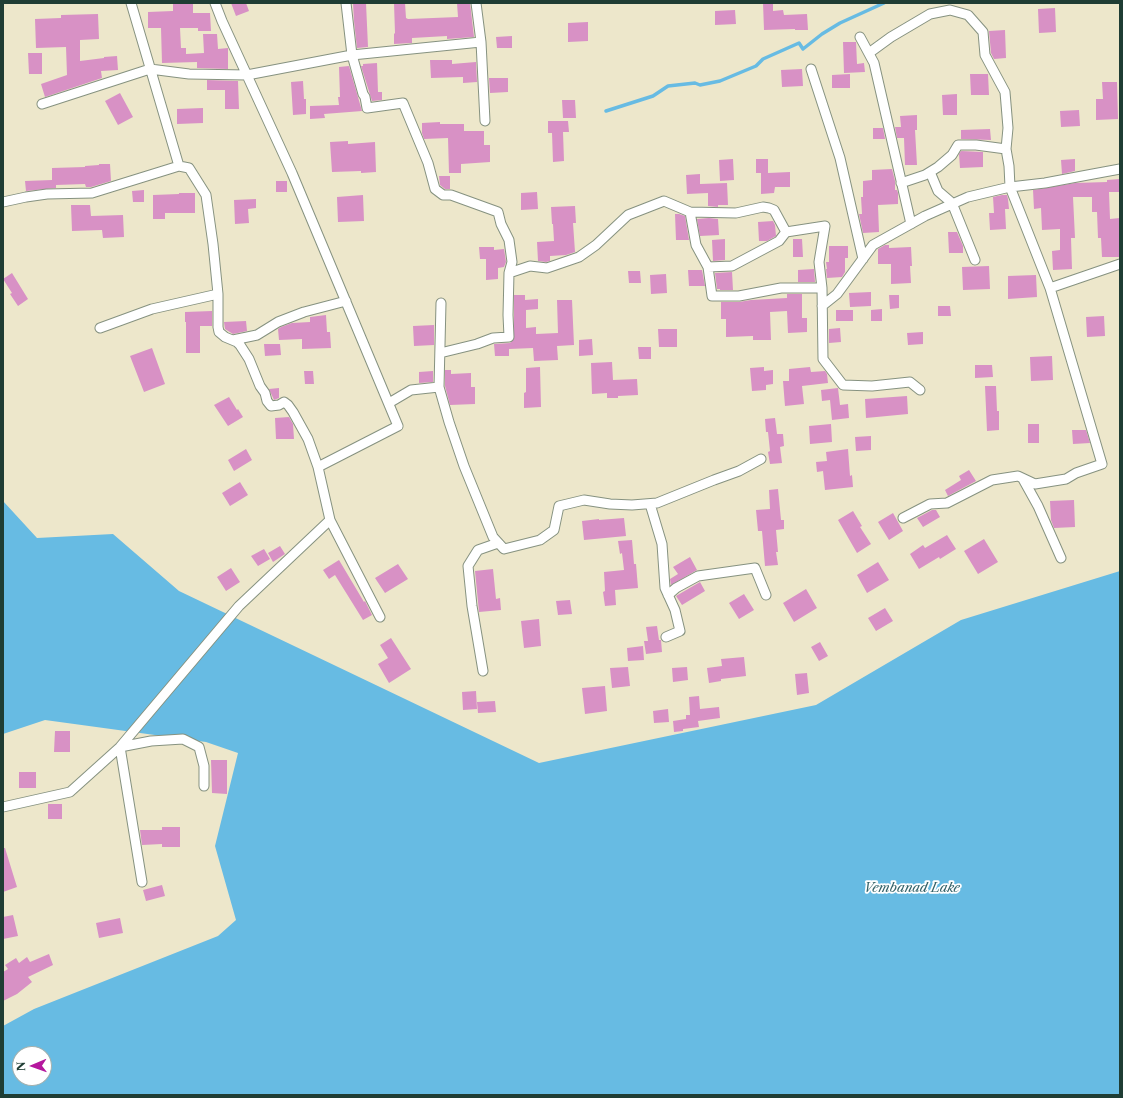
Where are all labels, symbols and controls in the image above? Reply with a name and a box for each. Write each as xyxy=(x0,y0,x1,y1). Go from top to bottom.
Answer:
water label: Vembanad Lake xyxy=(864,880,960,896)
north arrow xyxy=(12,1046,52,1086)
text: N xyxy=(14,1061,28,1071)

